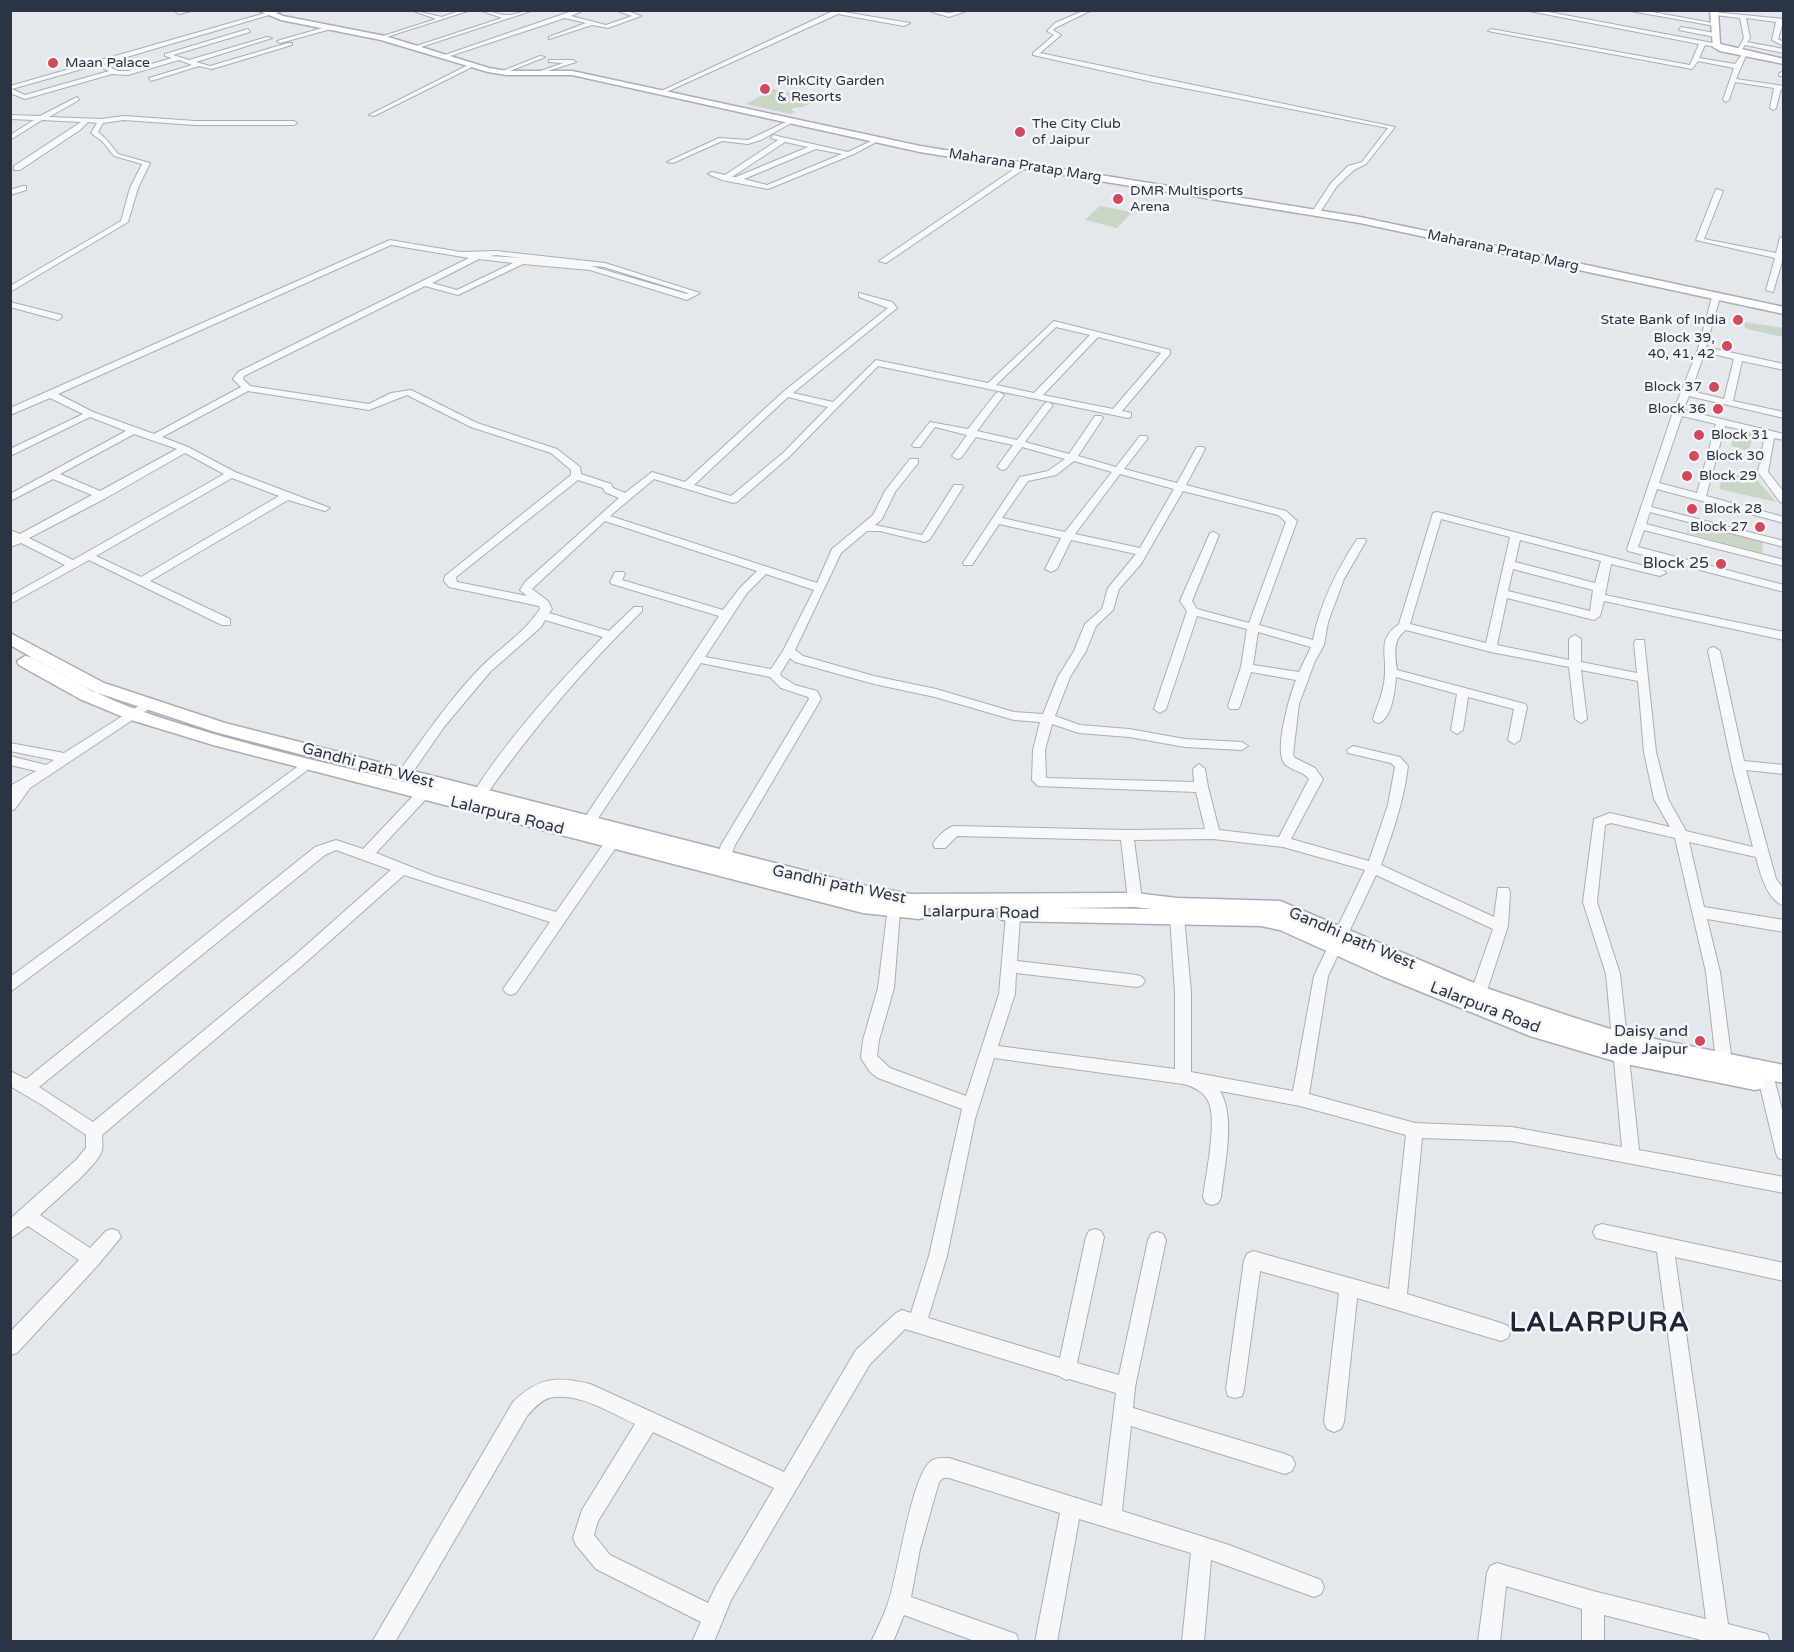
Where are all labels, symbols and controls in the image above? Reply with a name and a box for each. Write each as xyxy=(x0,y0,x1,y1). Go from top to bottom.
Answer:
place label: Maan Palace xyxy=(65,55,150,71)
marker: Maan Palace xyxy=(46,56,60,70)
place label: PinkCity Garden & Resorts xyxy=(777,73,884,106)
marker: PinkCity Garden & Resorts xyxy=(758,82,772,96)
place label: The City Club of Jaipur xyxy=(1032,116,1121,148)
marker: The City Club of Jaipur xyxy=(1013,125,1027,139)
street label: Maharana Pratap Marg xyxy=(947,146,1103,186)
place label: DMR Multisports Arena xyxy=(1130,183,1243,216)
marker: DMR Multisports Arena xyxy=(1111,192,1125,206)
street label: Maharana Pratap Marg xyxy=(1426,227,1580,275)
place label: State Bank of India xyxy=(1600,312,1726,328)
marker: State Bank of India xyxy=(1731,313,1745,327)
place label: Block 39, 40, 41, 42 xyxy=(1648,330,1715,362)
marker: Block 39, 40, 41, 42 xyxy=(1720,339,1734,353)
place label: Block 37 xyxy=(1644,379,1702,395)
marker: Block 37 xyxy=(1707,380,1721,394)
place label: Block 36 xyxy=(1648,401,1706,417)
marker: Block 36 xyxy=(1711,402,1725,416)
place label: Block 31 xyxy=(1711,427,1769,443)
marker: Block 31 xyxy=(1692,428,1706,442)
place label: Block 30 xyxy=(1706,448,1764,464)
marker: Block 30 xyxy=(1687,449,1701,463)
place label: Block 29 xyxy=(1699,468,1757,484)
marker: Block 29 xyxy=(1680,469,1694,483)
place label: Block 28 xyxy=(1704,501,1762,517)
marker: Block 28 xyxy=(1685,502,1699,516)
place label: Block 27 xyxy=(1690,519,1748,535)
marker: Block 27 xyxy=(1753,520,1767,534)
place label: Block 25 xyxy=(1643,554,1709,574)
marker: Block 25 xyxy=(1714,557,1728,571)
street label: Gandhi path West xyxy=(300,739,436,793)
street label: Lalarpura Road xyxy=(448,793,566,839)
street label: Gandhi path West xyxy=(770,861,908,909)
street label: Lalarpura Road xyxy=(923,902,1039,924)
street label: Gandhi path West xyxy=(1286,904,1418,974)
street label: Lalarpura Road xyxy=(1427,978,1543,1038)
place label: Daisy and Jade Jaipur xyxy=(1602,1022,1688,1060)
marker: Daisy and Jade Jaipur xyxy=(1693,1034,1707,1048)
district label: LALARPURA xyxy=(1509,1308,1691,1340)

